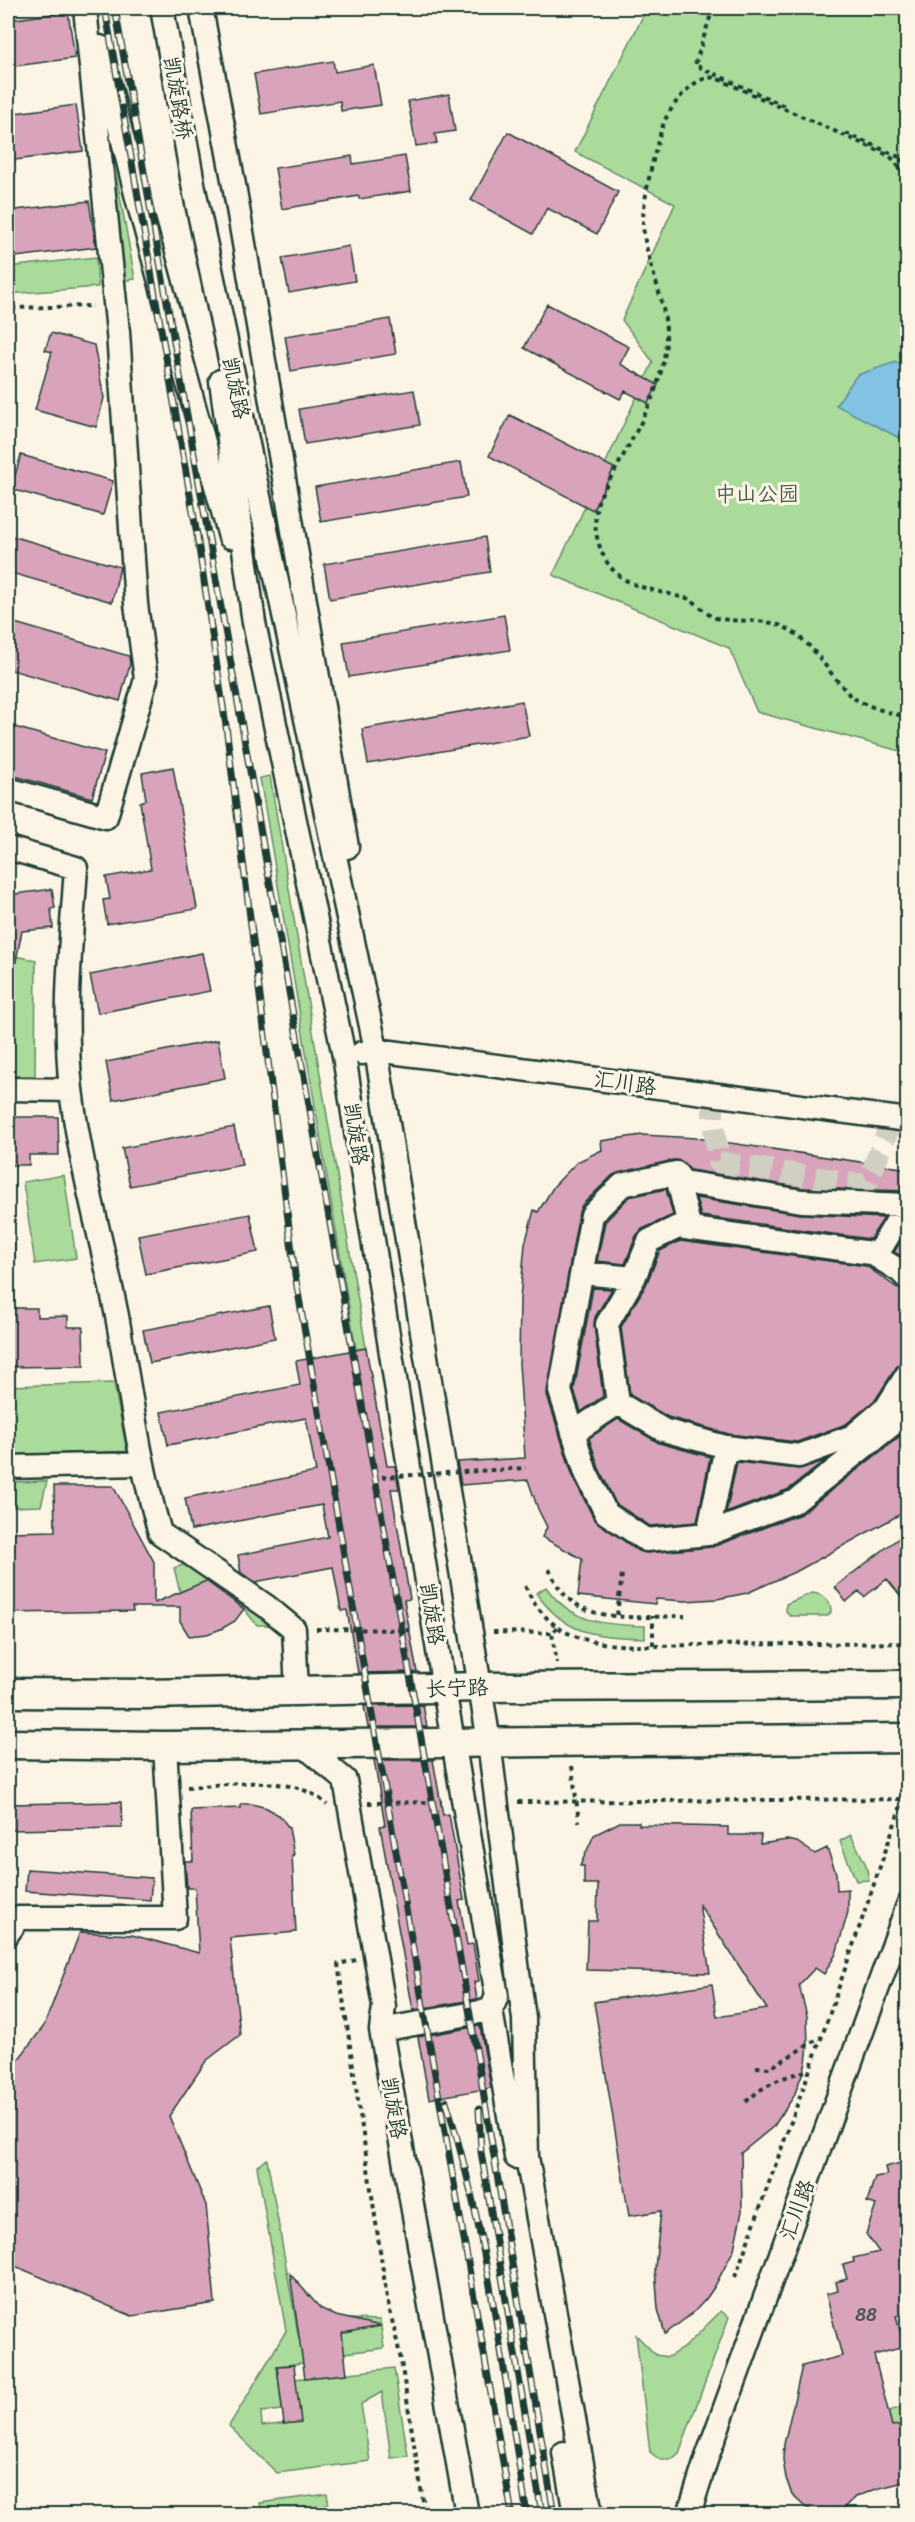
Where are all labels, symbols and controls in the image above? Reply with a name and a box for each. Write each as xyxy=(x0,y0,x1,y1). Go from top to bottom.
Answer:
street label: 凯旋路桥 xyxy=(152,53,204,143)
street label: 凯旋路 xyxy=(211,353,261,423)
park label: 中山公园 xyxy=(715,475,799,513)
street label: 汇川路 xyxy=(591,1060,659,1106)
street label: 凯旋路 xyxy=(332,1100,380,1168)
street label: 凯旋路 xyxy=(408,1580,456,1648)
street label: 长宁路 xyxy=(425,1668,489,1708)
street label: 凯旋路 xyxy=(370,2074,418,2142)
street label: 汇川路 xyxy=(768,2174,826,2246)
house number: 88 xyxy=(855,2299,877,2331)

